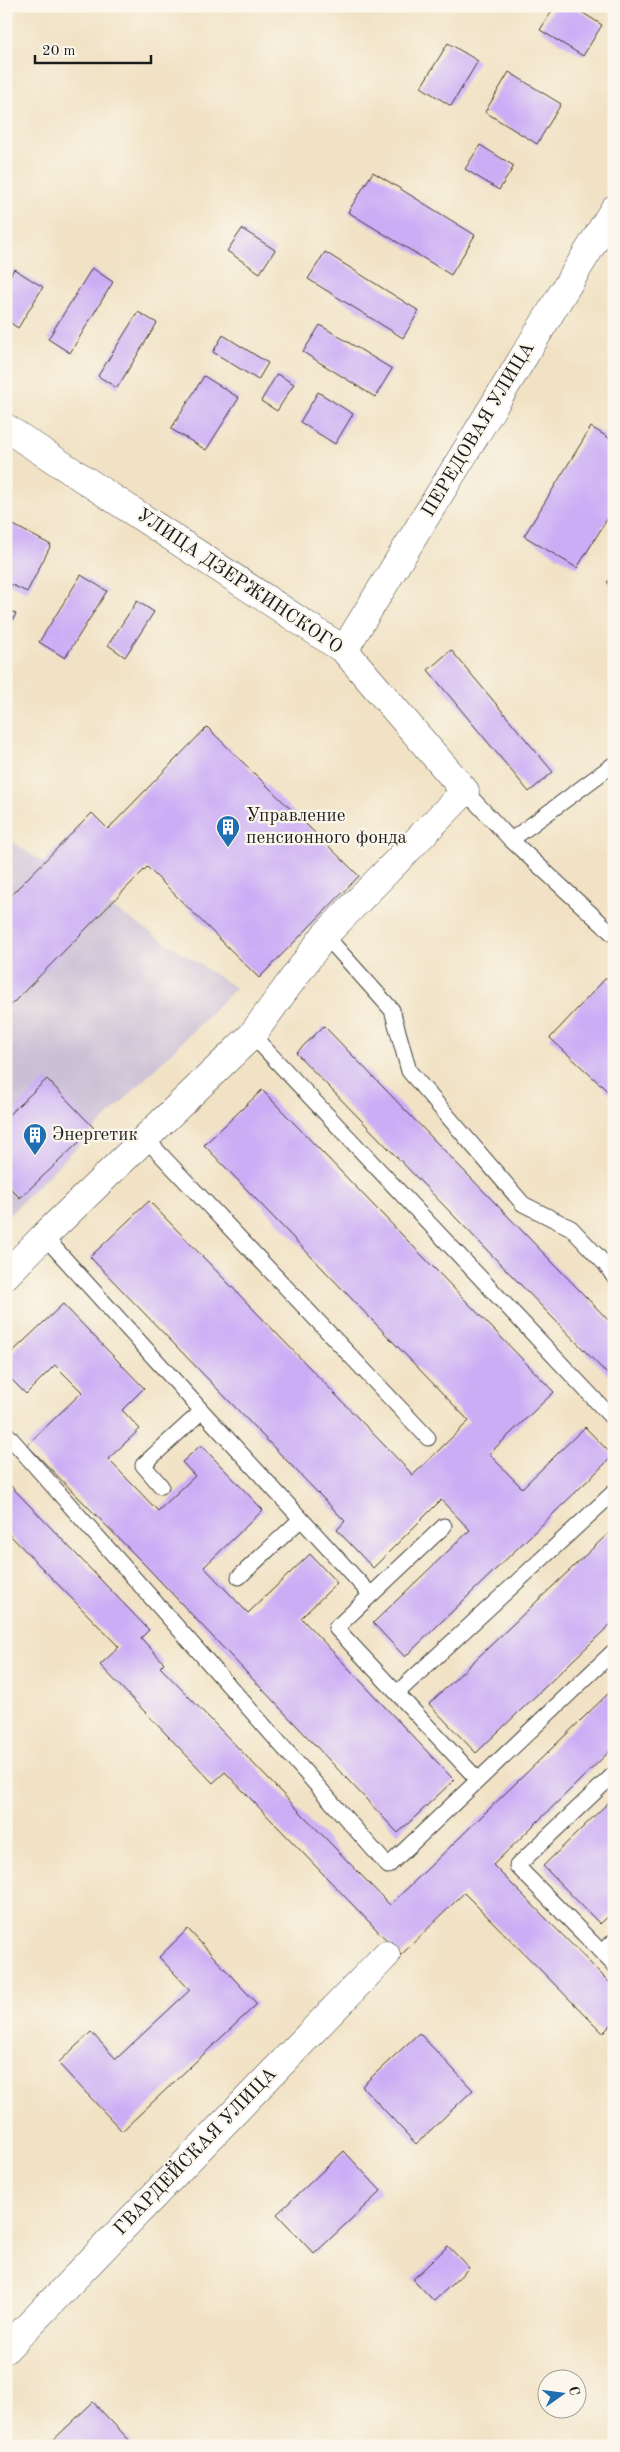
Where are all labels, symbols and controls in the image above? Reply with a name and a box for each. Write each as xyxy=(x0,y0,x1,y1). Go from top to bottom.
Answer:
scale bar xyxy=(35,32,151,64)
text: 20 m xyxy=(42,44,76,59)
street label: ПЕРЕДОВАЯ УЛИЦА xyxy=(419,339,539,521)
street label: УЛИЦА ДЗЕРЖИНСКОГО xyxy=(133,506,345,658)
place label: Управление пенсионного фонда xyxy=(246,807,408,848)
building icon: Управление пенсионного фонда xyxy=(215,814,241,848)
building icon: Энергетик xyxy=(22,1122,48,1156)
place label: Энергетик xyxy=(52,1126,138,1145)
street label: ГВАРДЕЙСКАЯ УЛИЦА xyxy=(108,2061,281,2239)
north arrow xyxy=(538,2370,588,2420)
text: С xyxy=(566,2385,582,2397)

